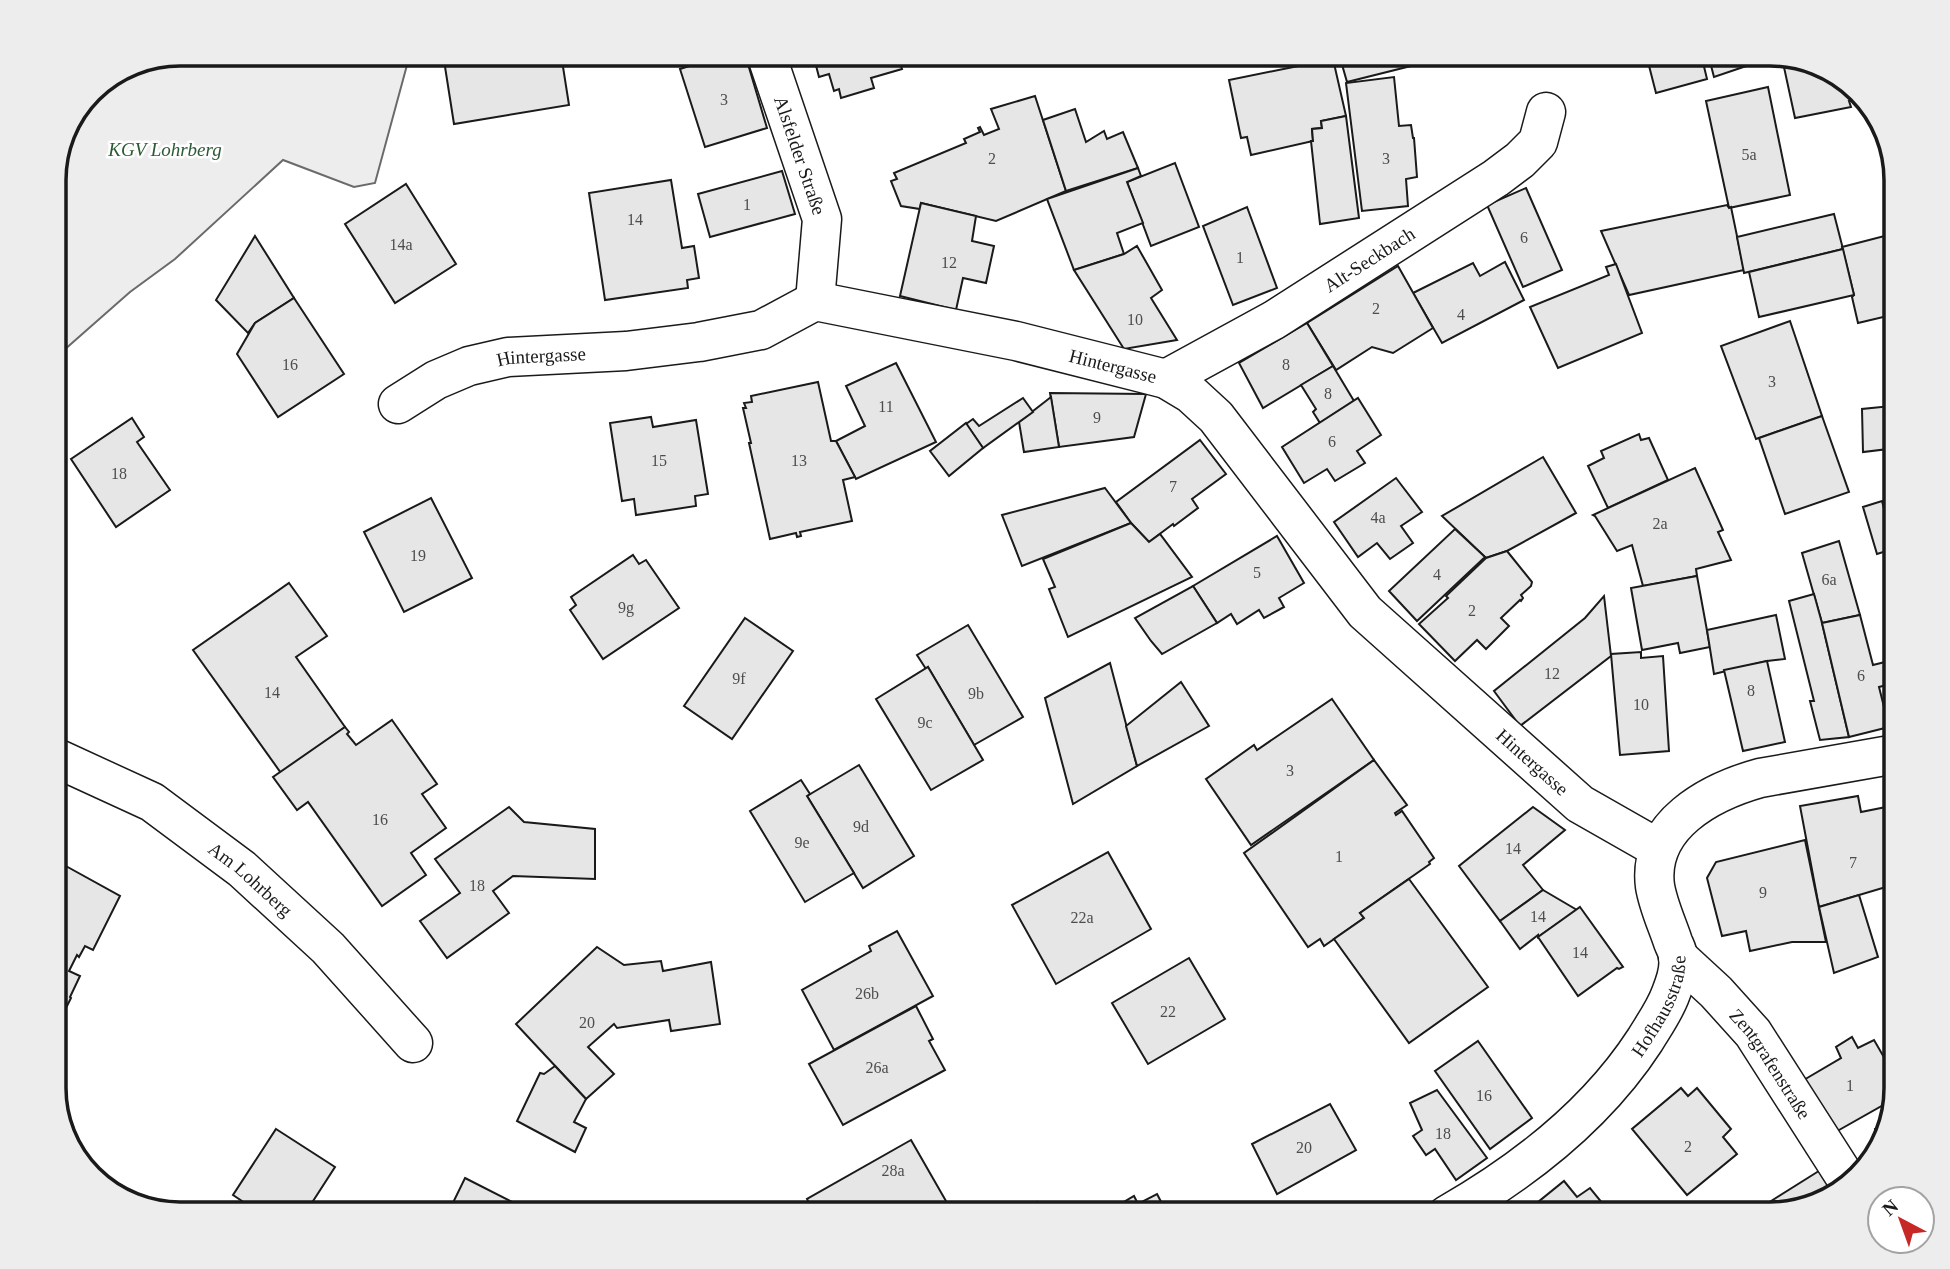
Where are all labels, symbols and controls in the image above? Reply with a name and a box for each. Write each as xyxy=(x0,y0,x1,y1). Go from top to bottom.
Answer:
house number: 3 xyxy=(720,91,728,108)
street label: Alsfelder Straße xyxy=(770,93,830,218)
park label: KGV Lohrberg xyxy=(107,139,222,160)
house number: 5a xyxy=(1741,146,1757,163)
house number: 2 xyxy=(988,150,996,167)
house number: 3 xyxy=(1382,150,1390,167)
house number: 1 xyxy=(743,196,751,213)
house number: 14 xyxy=(627,211,643,228)
street label: Alt-Seckbach xyxy=(1320,223,1419,296)
house number: 6 xyxy=(1520,229,1528,246)
house number: 14a xyxy=(389,236,413,253)
house number: 1 xyxy=(1236,249,1244,266)
house number: 12 xyxy=(941,254,957,271)
house number: 2 xyxy=(1372,300,1380,317)
house number: 4 xyxy=(1457,306,1465,323)
house number: 10 xyxy=(1127,311,1143,328)
street label: Hintergasse xyxy=(495,343,586,370)
street label: Hintergasse xyxy=(1067,345,1159,387)
house number: 16 xyxy=(282,356,298,373)
house number: 8 xyxy=(1282,356,1290,373)
house number: 3 xyxy=(1768,373,1776,390)
house number: 8 xyxy=(1324,385,1332,402)
house number: 11 xyxy=(878,398,894,415)
house number: 9 xyxy=(1093,409,1101,426)
house number: 6 xyxy=(1328,433,1336,450)
house number: 15 xyxy=(651,452,667,469)
house number: 13 xyxy=(791,452,807,469)
house number: 18 xyxy=(111,465,127,482)
house number: 7 xyxy=(1169,478,1177,495)
house number: 4a xyxy=(1370,509,1386,526)
house number: 2a xyxy=(1652,515,1668,532)
house number: 19 xyxy=(410,547,426,564)
house number: 5 xyxy=(1253,564,1261,581)
house number: 4 xyxy=(1433,566,1441,583)
house number: 6a xyxy=(1821,571,1837,588)
house number: 9g xyxy=(618,599,634,617)
house number: 2 xyxy=(1468,602,1476,619)
house number: 12 xyxy=(1544,665,1560,682)
house number: 6 xyxy=(1857,667,1865,684)
house number: 9f xyxy=(732,670,746,687)
house number: 8 xyxy=(1747,682,1755,699)
house number: 14 xyxy=(264,684,280,701)
house number: 9b xyxy=(968,685,984,702)
house number: 10 xyxy=(1633,696,1649,713)
house number: 9c xyxy=(917,714,933,731)
street label: Hintergasse xyxy=(1492,725,1573,800)
house number: 3 xyxy=(1286,762,1294,779)
house number: 16 xyxy=(372,811,388,828)
house number: 9d xyxy=(853,818,869,835)
house number: 9e xyxy=(794,834,810,851)
street label: Am Lohrberg xyxy=(204,838,297,921)
house number: 14 xyxy=(1505,840,1521,857)
house number: 1 xyxy=(1335,848,1343,865)
house number: 7 xyxy=(1849,854,1857,871)
house number: 18 xyxy=(469,877,485,894)
house number: 9 xyxy=(1759,884,1767,901)
house number: 14 xyxy=(1530,908,1546,925)
house number: 22a xyxy=(1070,909,1094,926)
house number: 14 xyxy=(1572,944,1588,961)
street label: Hofhausstraße xyxy=(1627,955,1690,1061)
house number: 26b xyxy=(855,985,879,1002)
house number: 22 xyxy=(1160,1003,1176,1020)
street label: Zentgrafenstraße xyxy=(1725,1005,1815,1123)
house number: 20 xyxy=(579,1014,595,1031)
house number: 26a xyxy=(865,1059,889,1076)
house number: 1 xyxy=(1846,1077,1854,1094)
house number: 16 xyxy=(1476,1087,1492,1104)
house number: 18 xyxy=(1435,1125,1451,1142)
house number: 2 xyxy=(1684,1138,1692,1155)
house number: 20 xyxy=(1296,1139,1312,1156)
house number: 28a xyxy=(881,1162,905,1179)
north arrow xyxy=(1866,1185,1936,1255)
text: N xyxy=(1878,1195,1902,1220)

